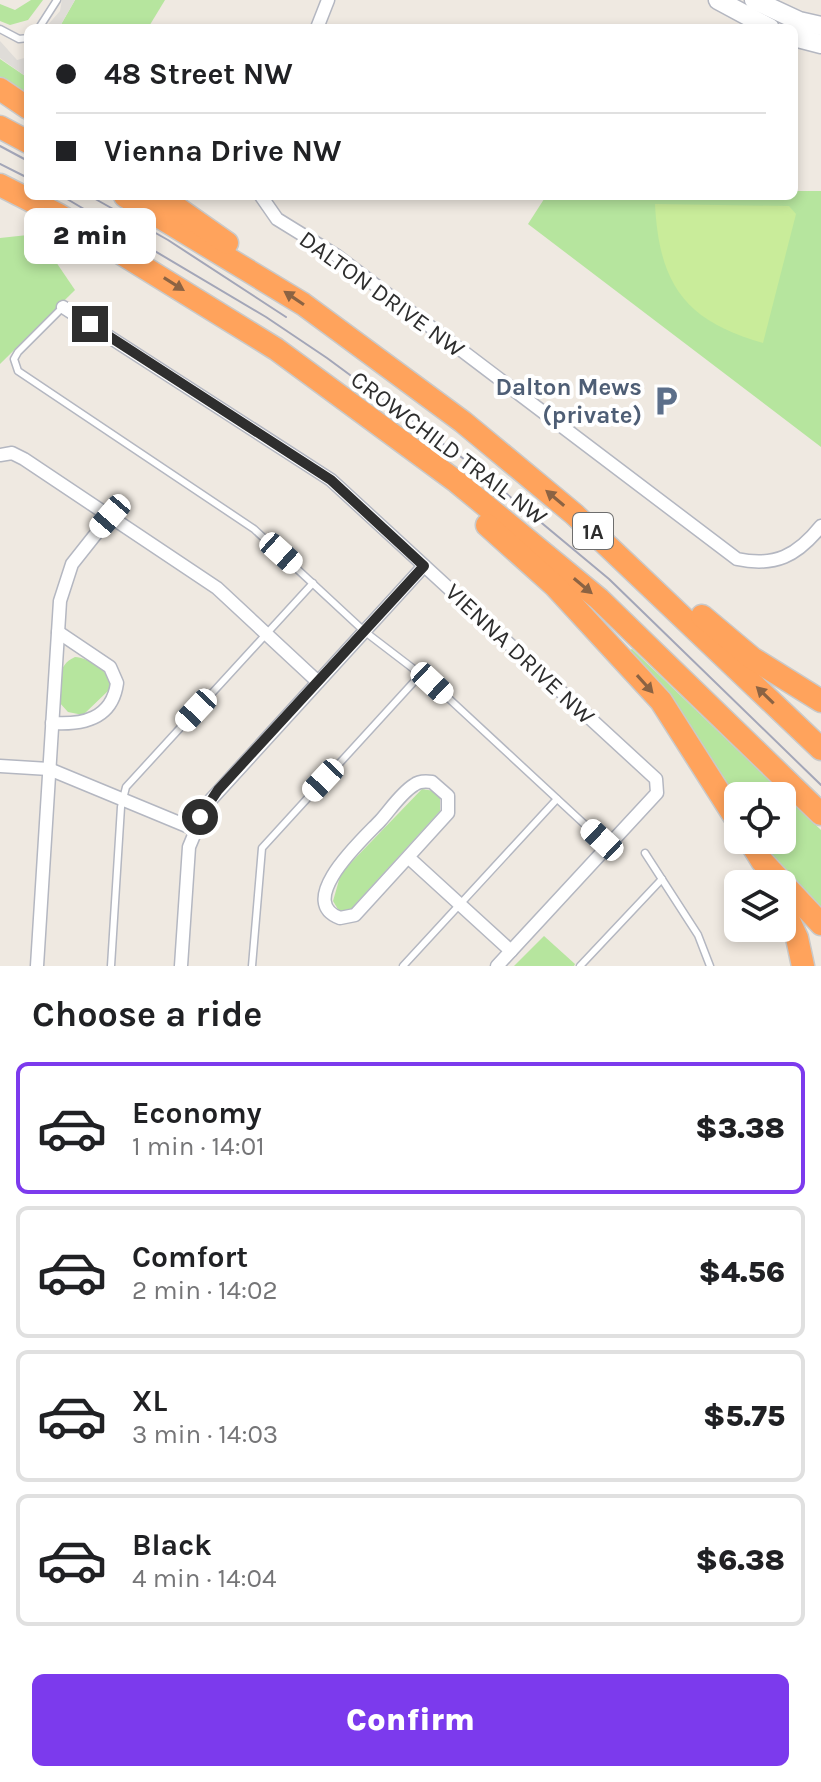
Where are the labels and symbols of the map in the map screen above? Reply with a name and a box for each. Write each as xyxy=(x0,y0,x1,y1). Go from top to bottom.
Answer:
callout: 2 min xyxy=(24,208,156,264)
street label: DALTON DRIVE NW xyxy=(294,225,470,364)
one-way arrow xyxy=(163,277,185,291)
one-way arrow xyxy=(283,292,305,306)
route end xyxy=(72,306,108,342)
street label: CROWCHILD TRAIL NW xyxy=(345,365,553,531)
place label: Dalton Mews (private) xyxy=(496,373,642,429)
parking icon: Dalton Mews (private) xyxy=(649,384,683,418)
car xyxy=(85,490,135,542)
one-way arrow xyxy=(545,490,565,507)
road number: 1A xyxy=(573,513,613,549)
car xyxy=(255,528,307,578)
one-way arrow xyxy=(573,577,593,594)
street label: VIENNA DRIVE NW xyxy=(440,578,601,731)
car xyxy=(406,658,458,708)
one-way arrow xyxy=(636,674,654,693)
car xyxy=(171,684,221,736)
one-way arrow xyxy=(756,686,775,705)
car xyxy=(298,754,348,806)
route start xyxy=(182,799,218,835)
car xyxy=(576,815,628,865)

